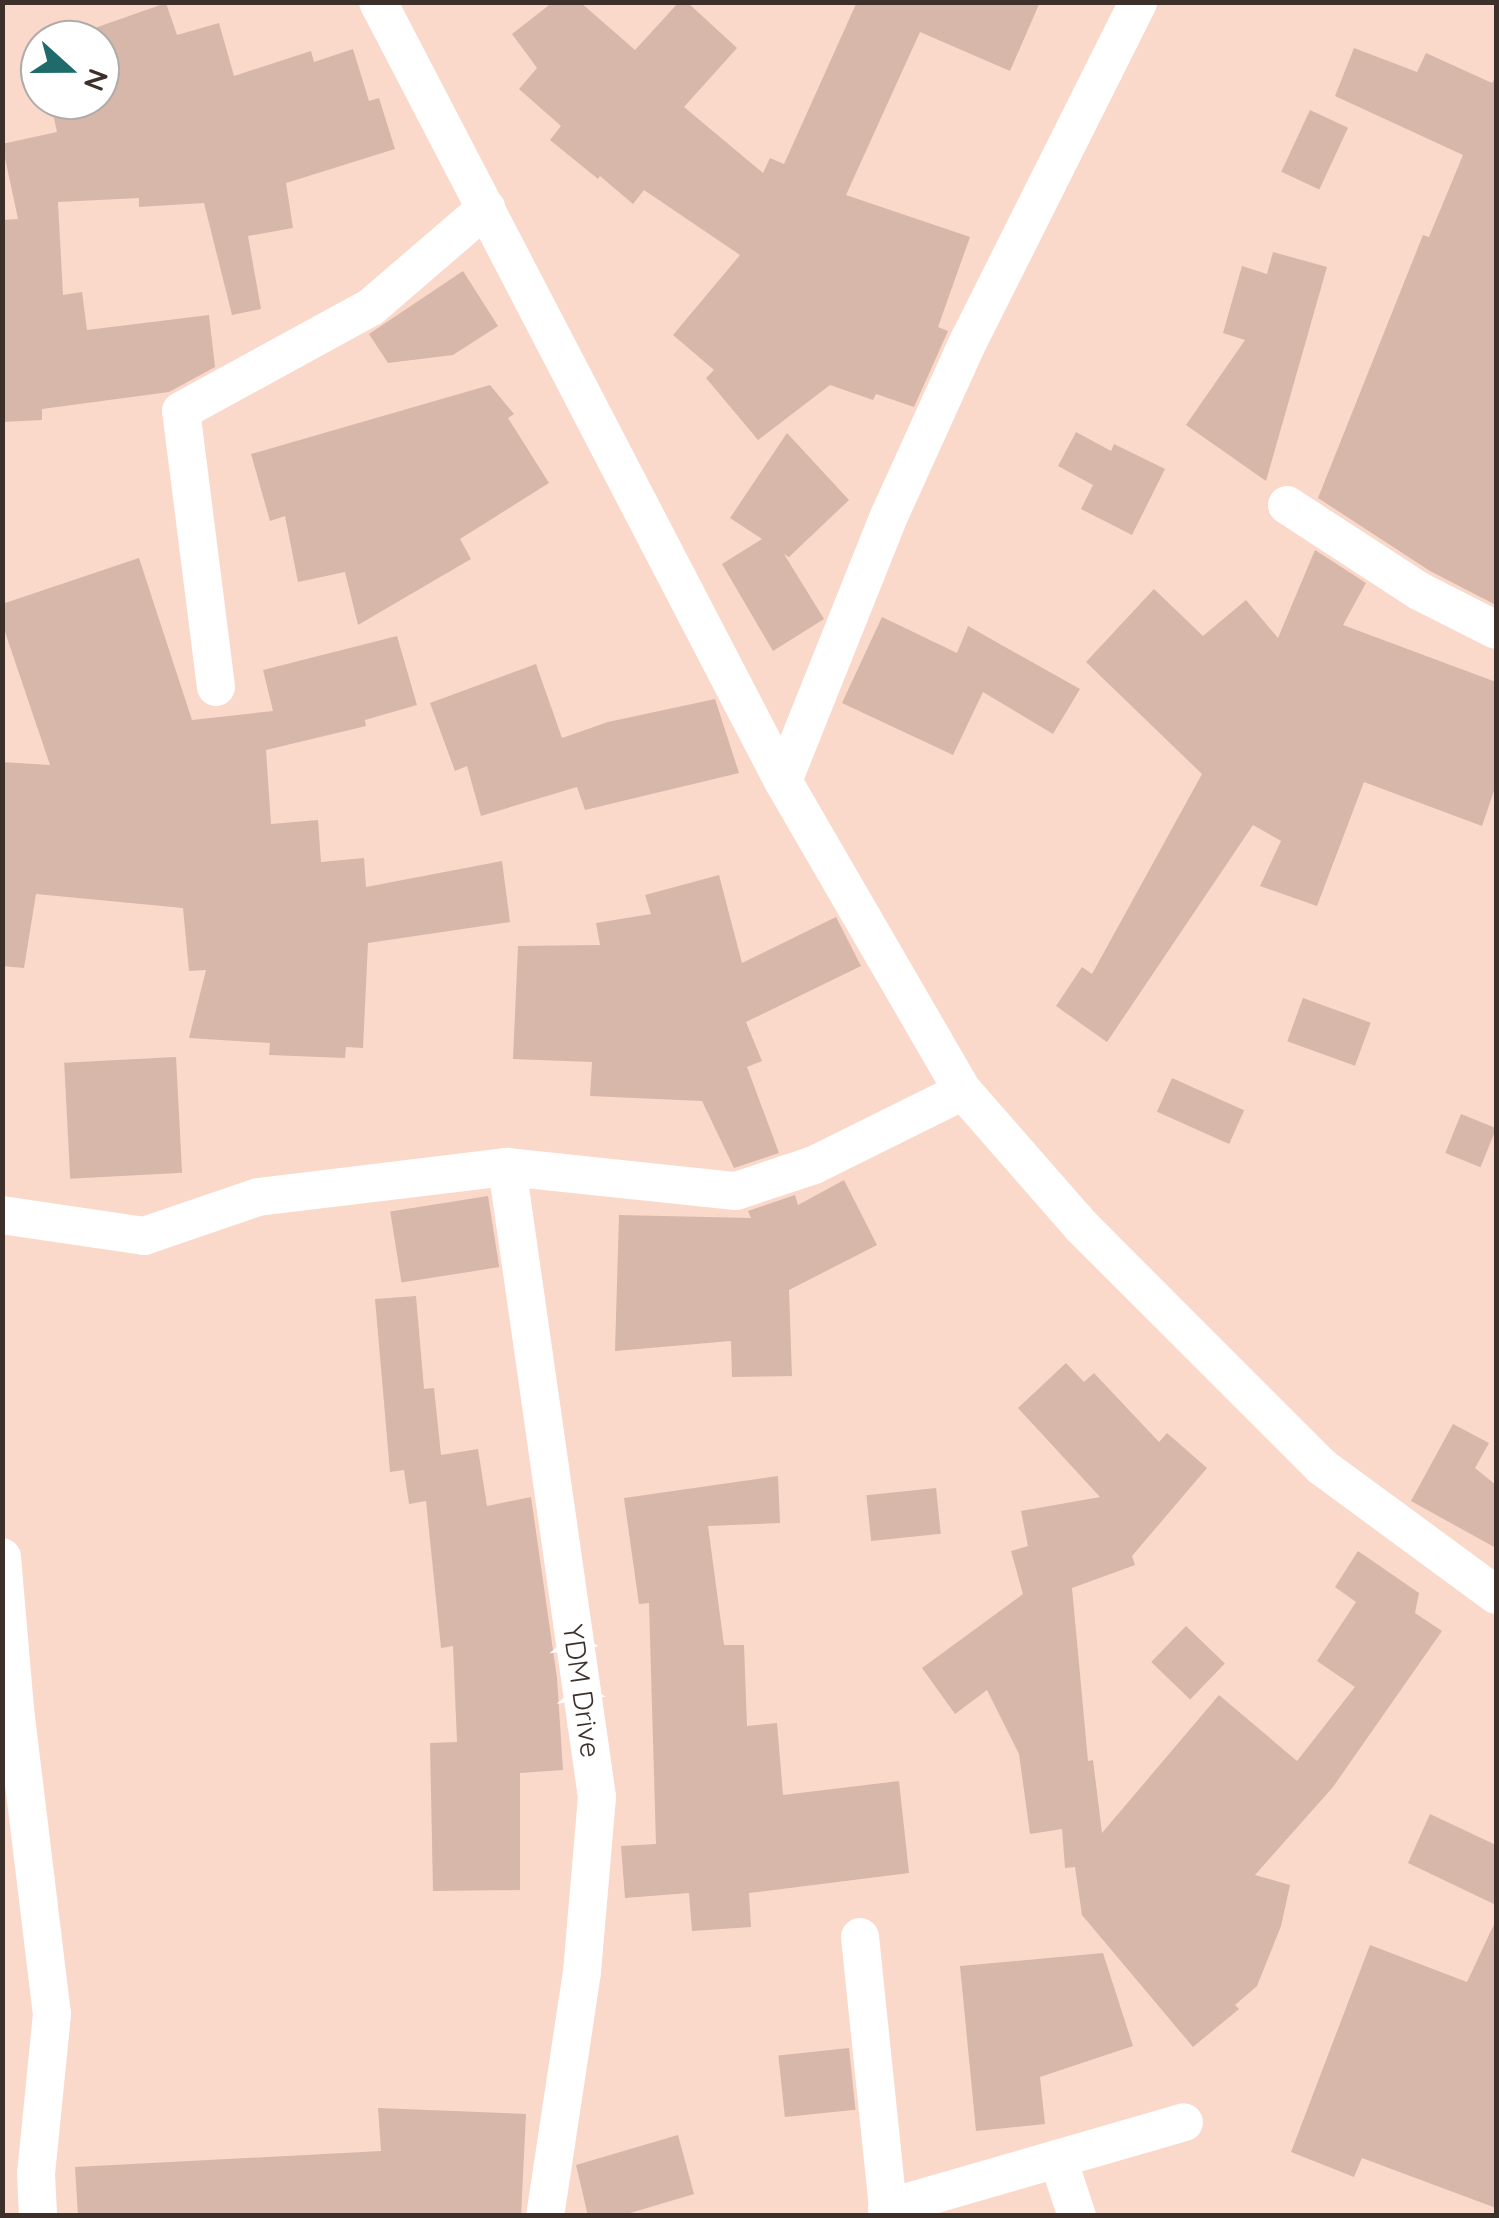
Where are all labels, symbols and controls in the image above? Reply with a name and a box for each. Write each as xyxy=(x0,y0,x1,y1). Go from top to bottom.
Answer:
north arrow xyxy=(20,20,120,120)
text: N xyxy=(77,64,117,96)
street label: YDM Drive xyxy=(556,1622,608,1760)

